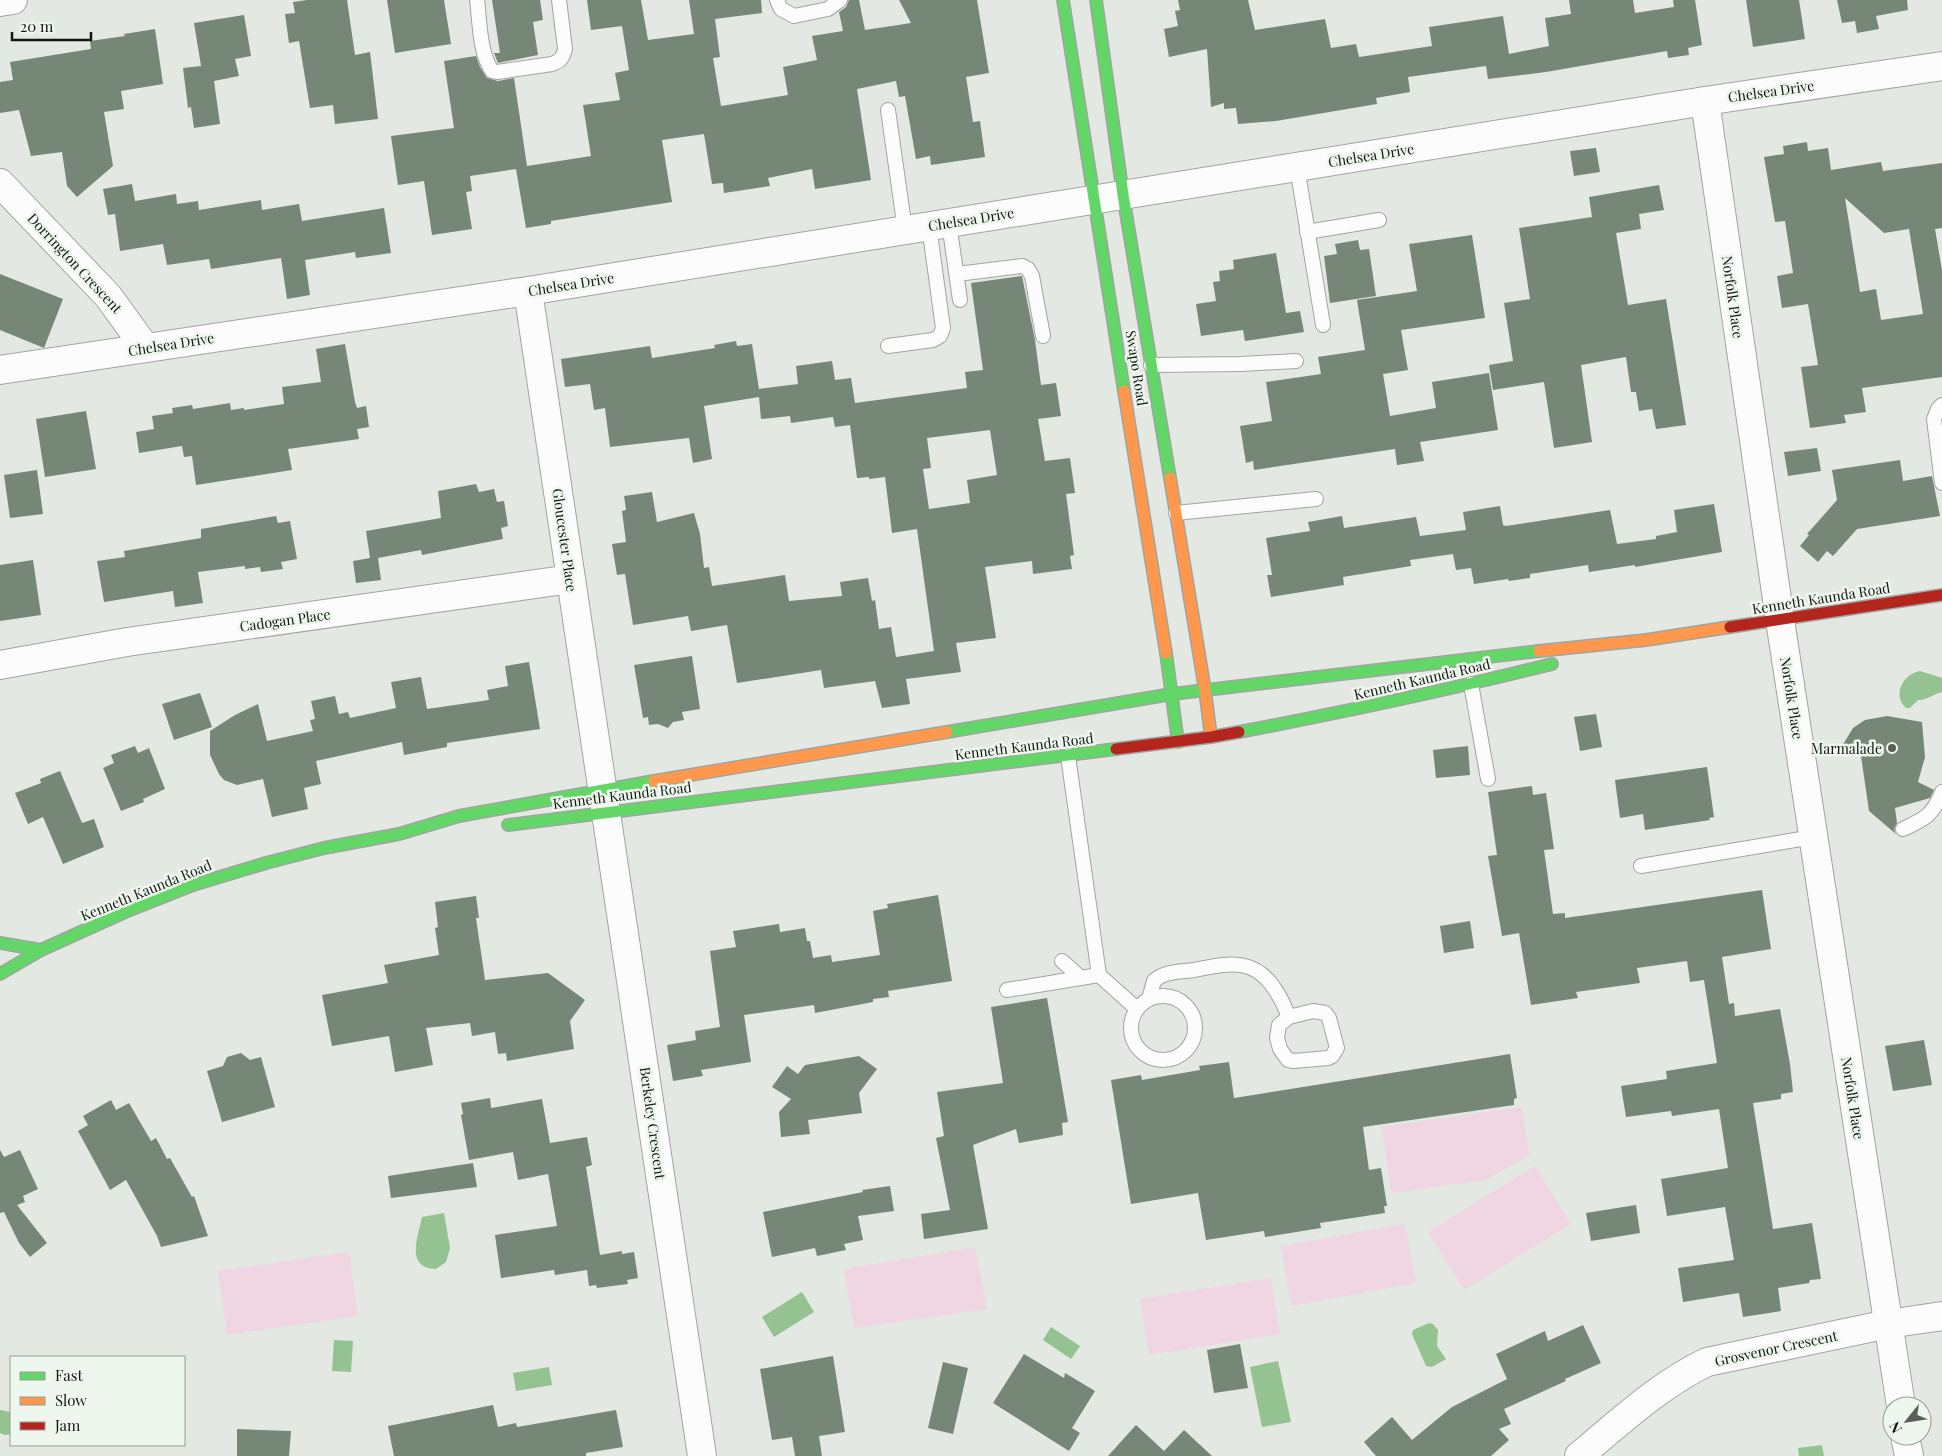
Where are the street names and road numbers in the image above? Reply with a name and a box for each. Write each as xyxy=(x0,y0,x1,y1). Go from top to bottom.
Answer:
street label: Chelsea Drive xyxy=(1727,76,1815,106)
street label: Chelsea Drive xyxy=(1327,139,1415,171)
street label: Chelsea Drive xyxy=(927,203,1015,235)
street label: Dorrington Crescent xyxy=(24,209,127,318)
street label: Norfolk Place xyxy=(1718,254,1748,340)
street label: Chelsea Drive xyxy=(527,268,615,300)
street label: Chelsea Drive xyxy=(127,328,215,360)
street label: Swapo Road xyxy=(1122,329,1152,407)
street label: Gloucester Place xyxy=(548,487,582,593)
street label: Kenneth Kaunda Road xyxy=(1751,578,1891,618)
street label: Cadogan Place xyxy=(238,604,332,636)
street label: Kenneth Kaunda Road xyxy=(1352,654,1492,704)
street label: Norfolk Place xyxy=(1776,655,1808,741)
street label: Kenneth Kaunda Road xyxy=(954,728,1094,764)
street label: Kenneth Kaunda Road xyxy=(552,777,692,813)
street label: Kenneth Kaunda Road xyxy=(78,855,214,925)
street label: Norfolk Place xyxy=(1837,1055,1869,1141)
street label: Berkeley Crescent xyxy=(636,1066,670,1181)
street label: Grosvenor Crescent xyxy=(1713,1325,1840,1370)

